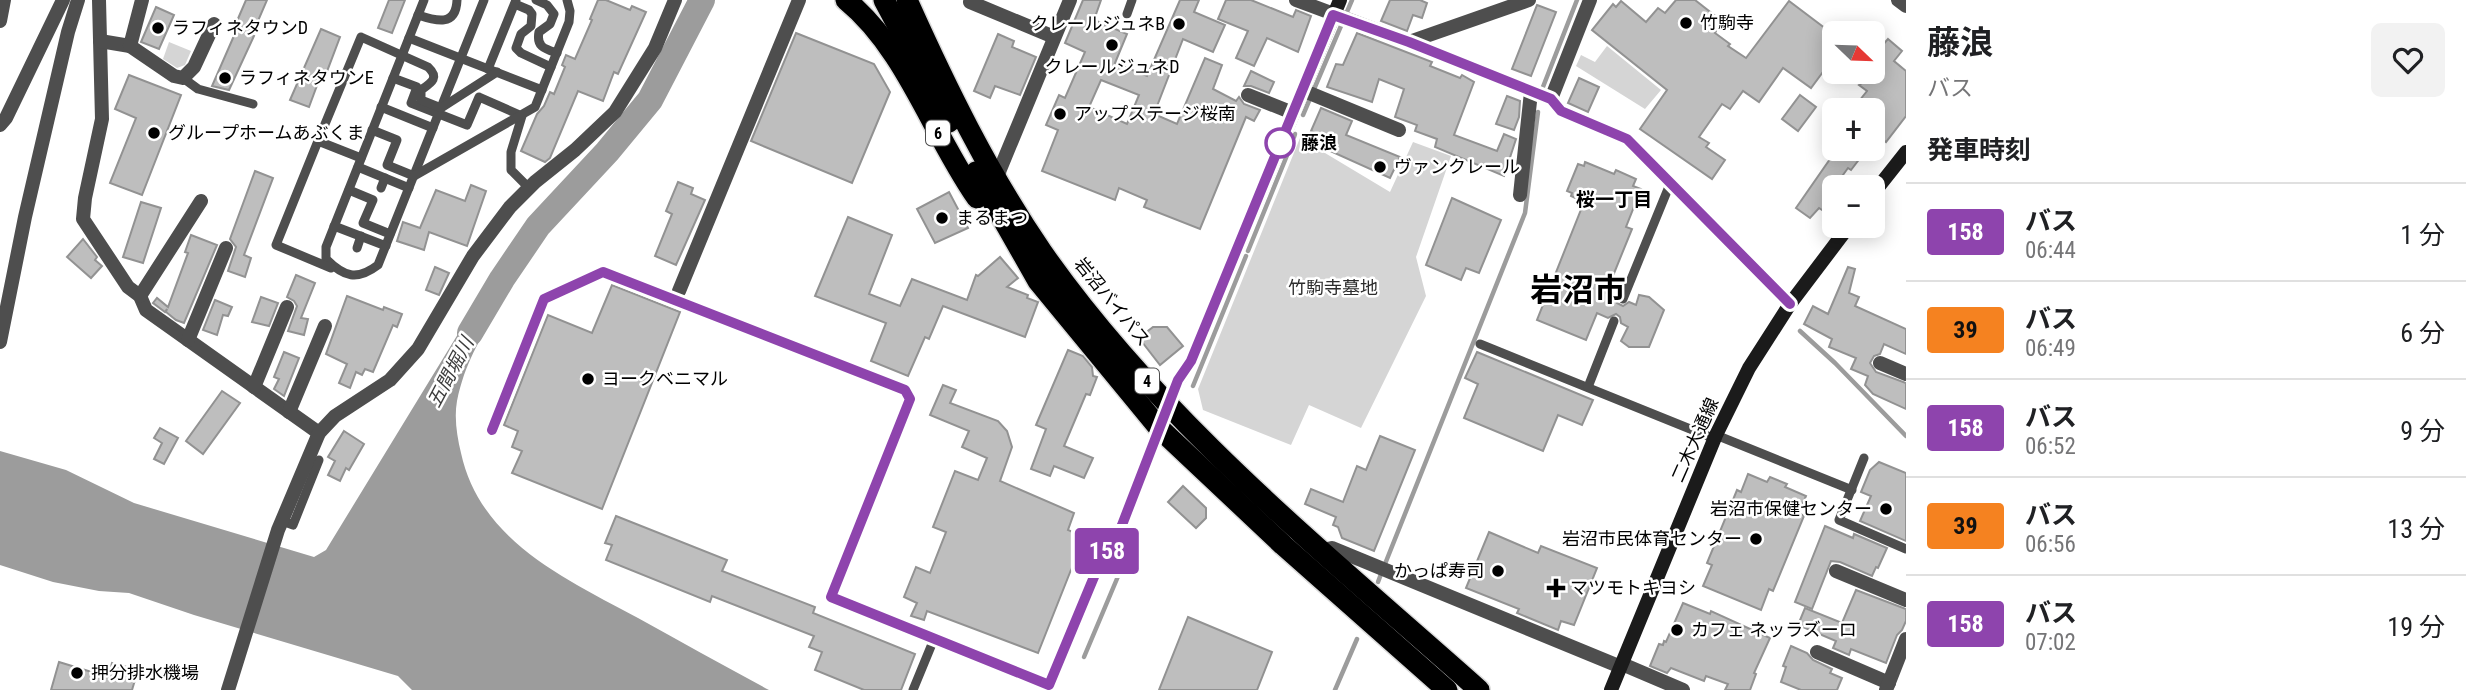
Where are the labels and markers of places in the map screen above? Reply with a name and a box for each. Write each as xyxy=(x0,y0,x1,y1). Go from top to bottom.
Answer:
place label: 竹駒寺 xyxy=(1700,12,1754,33)
place label: クレールジュネB xyxy=(1030,13,1165,34)
marker: 竹駒寺 xyxy=(1678,15,1694,31)
marker: クレールジュネB xyxy=(1171,16,1187,32)
place label: ラフィネタウンD xyxy=(172,17,308,38)
marker: ラフィネタウンD xyxy=(150,20,166,36)
marker: クレールジュネD xyxy=(1104,37,1120,53)
place label: クレールジュネD xyxy=(1044,56,1180,77)
place label: ラフィネタウンE xyxy=(239,67,374,88)
marker: ラフィネタウンE xyxy=(217,70,233,86)
place label: アップステージ桜南 xyxy=(1074,103,1236,124)
marker: アップステージ桜南 xyxy=(1052,106,1068,122)
place label: グループホームあぶくま xyxy=(168,122,364,143)
marker: グループホームあぶくま xyxy=(146,125,162,141)
marker: 藤浪 xyxy=(1265,128,1295,158)
place label: 藤浪 xyxy=(1301,132,1337,153)
place label: ヴァンクレール xyxy=(1394,156,1520,177)
marker: ヴァンクレール xyxy=(1372,159,1388,175)
place label: まるまつ xyxy=(956,207,1028,228)
marker: まるまつ xyxy=(934,210,950,226)
place label: ヨークベニマル xyxy=(602,368,728,389)
marker: ヨークベニマル xyxy=(580,371,596,387)
place label: 岩沼市保健センター xyxy=(1710,498,1872,519)
marker: 岩沼市保健センター xyxy=(1878,501,1894,517)
place label: 岩沼市民体育センター xyxy=(1562,528,1742,549)
marker: 岩沼市民体育センター xyxy=(1748,531,1764,547)
place label: かっぱ寿司 xyxy=(1394,560,1484,581)
marker: かっぱ寿司 xyxy=(1490,563,1506,579)
place label: マツモトキヨシ xyxy=(1570,577,1696,598)
marker: マツモトキヨシ xyxy=(1548,580,1564,596)
place label: カフェ ネッラズーロ xyxy=(1691,619,1857,640)
marker: カフェ ネッラズーロ xyxy=(1669,622,1685,638)
place label: 押分排水機場 xyxy=(91,662,199,683)
marker: 押分排水機場 xyxy=(69,665,85,681)

